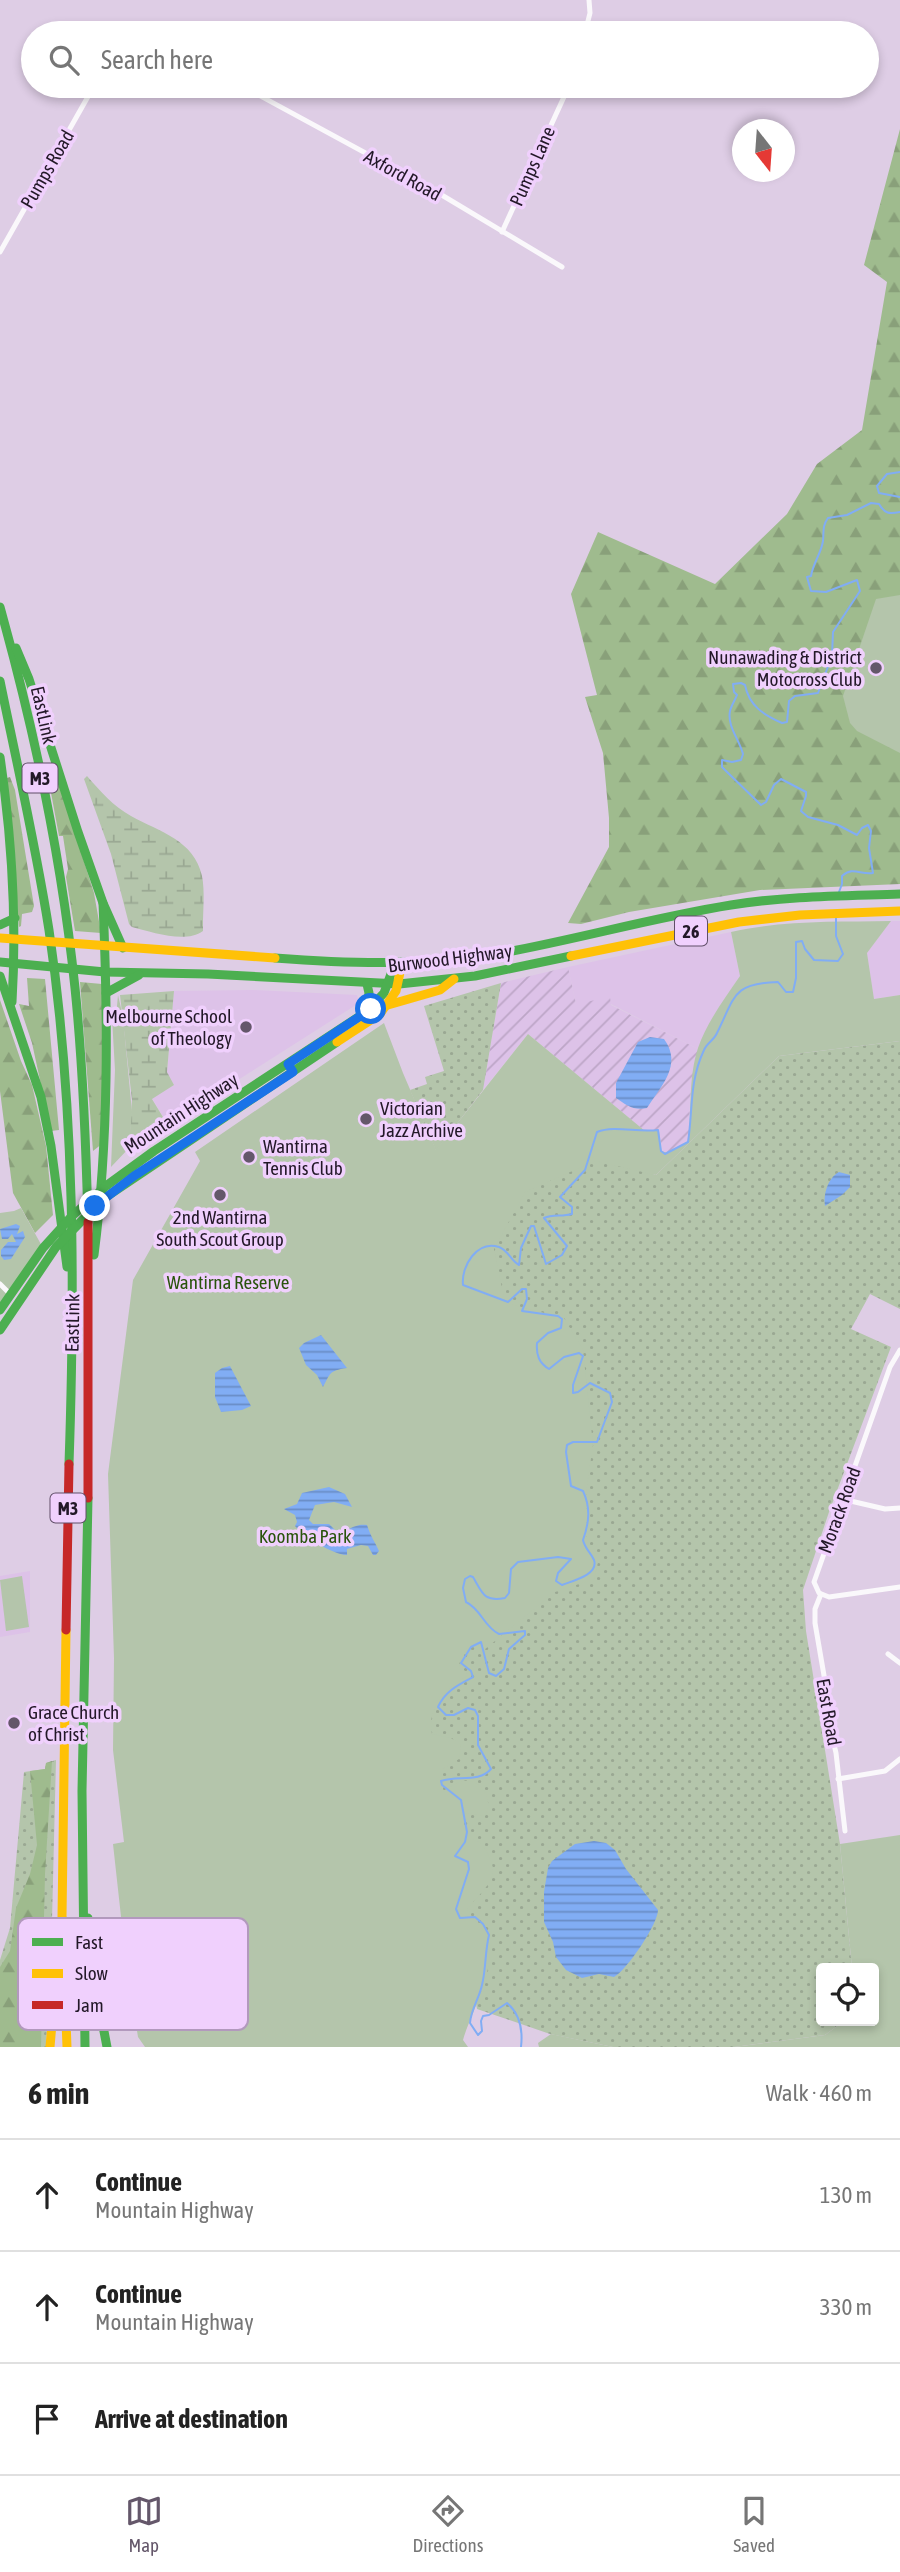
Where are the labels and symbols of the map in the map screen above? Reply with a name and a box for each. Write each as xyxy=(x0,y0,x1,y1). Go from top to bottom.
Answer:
north arrow xyxy=(732,119,795,182)
street label: Pumps Lane xyxy=(505,123,559,209)
street label: Pumps Road xyxy=(16,126,78,212)
street label: Axford Road xyxy=(361,145,445,205)
place label: Nunawading & District Motocross Club xyxy=(708,646,862,690)
marker: Nunawading & District Motocross Club xyxy=(868,660,884,676)
street label: EastLink xyxy=(27,684,61,747)
road number: M3 xyxy=(22,764,58,792)
road number: 26 xyxy=(675,916,707,946)
street label: Burwood Highway xyxy=(387,939,514,977)
route start xyxy=(355,993,386,1024)
place label: Melbourne School of Theology xyxy=(105,1005,232,1049)
marker: Melbourne School of Theology xyxy=(238,1019,254,1035)
street label: Mountain Highway xyxy=(120,1068,242,1158)
place label: Victorian Jazz Archive xyxy=(380,1097,463,1141)
marker: Victorian Jazz Archive xyxy=(358,1111,374,1127)
place label: Wantirna Tennis Club xyxy=(263,1135,343,1179)
marker: Wantirna Tennis Club xyxy=(241,1149,257,1165)
marker: 2nd Wantirna South Scout Group xyxy=(212,1187,228,1203)
route end xyxy=(79,1190,110,1221)
place label: 2nd Wantirna South Scout Group xyxy=(156,1206,284,1250)
park label: Wantirna Reserve xyxy=(167,1271,289,1293)
street label: EastLink xyxy=(60,1293,84,1352)
street label: Morack Road xyxy=(813,1464,865,1556)
road number: M3 xyxy=(50,1493,86,1522)
park label: Koomba Park xyxy=(259,1525,352,1547)
street label: East Road xyxy=(812,1677,846,1747)
place label: Grace Church of Christ xyxy=(28,1701,119,1745)
marker: Grace Church of Christ xyxy=(6,1715,22,1731)
legend xyxy=(18,1918,248,2030)
text: Fast xyxy=(75,1931,103,1953)
text: Slow xyxy=(75,1962,109,1984)
text: Jam xyxy=(75,1994,104,2016)

